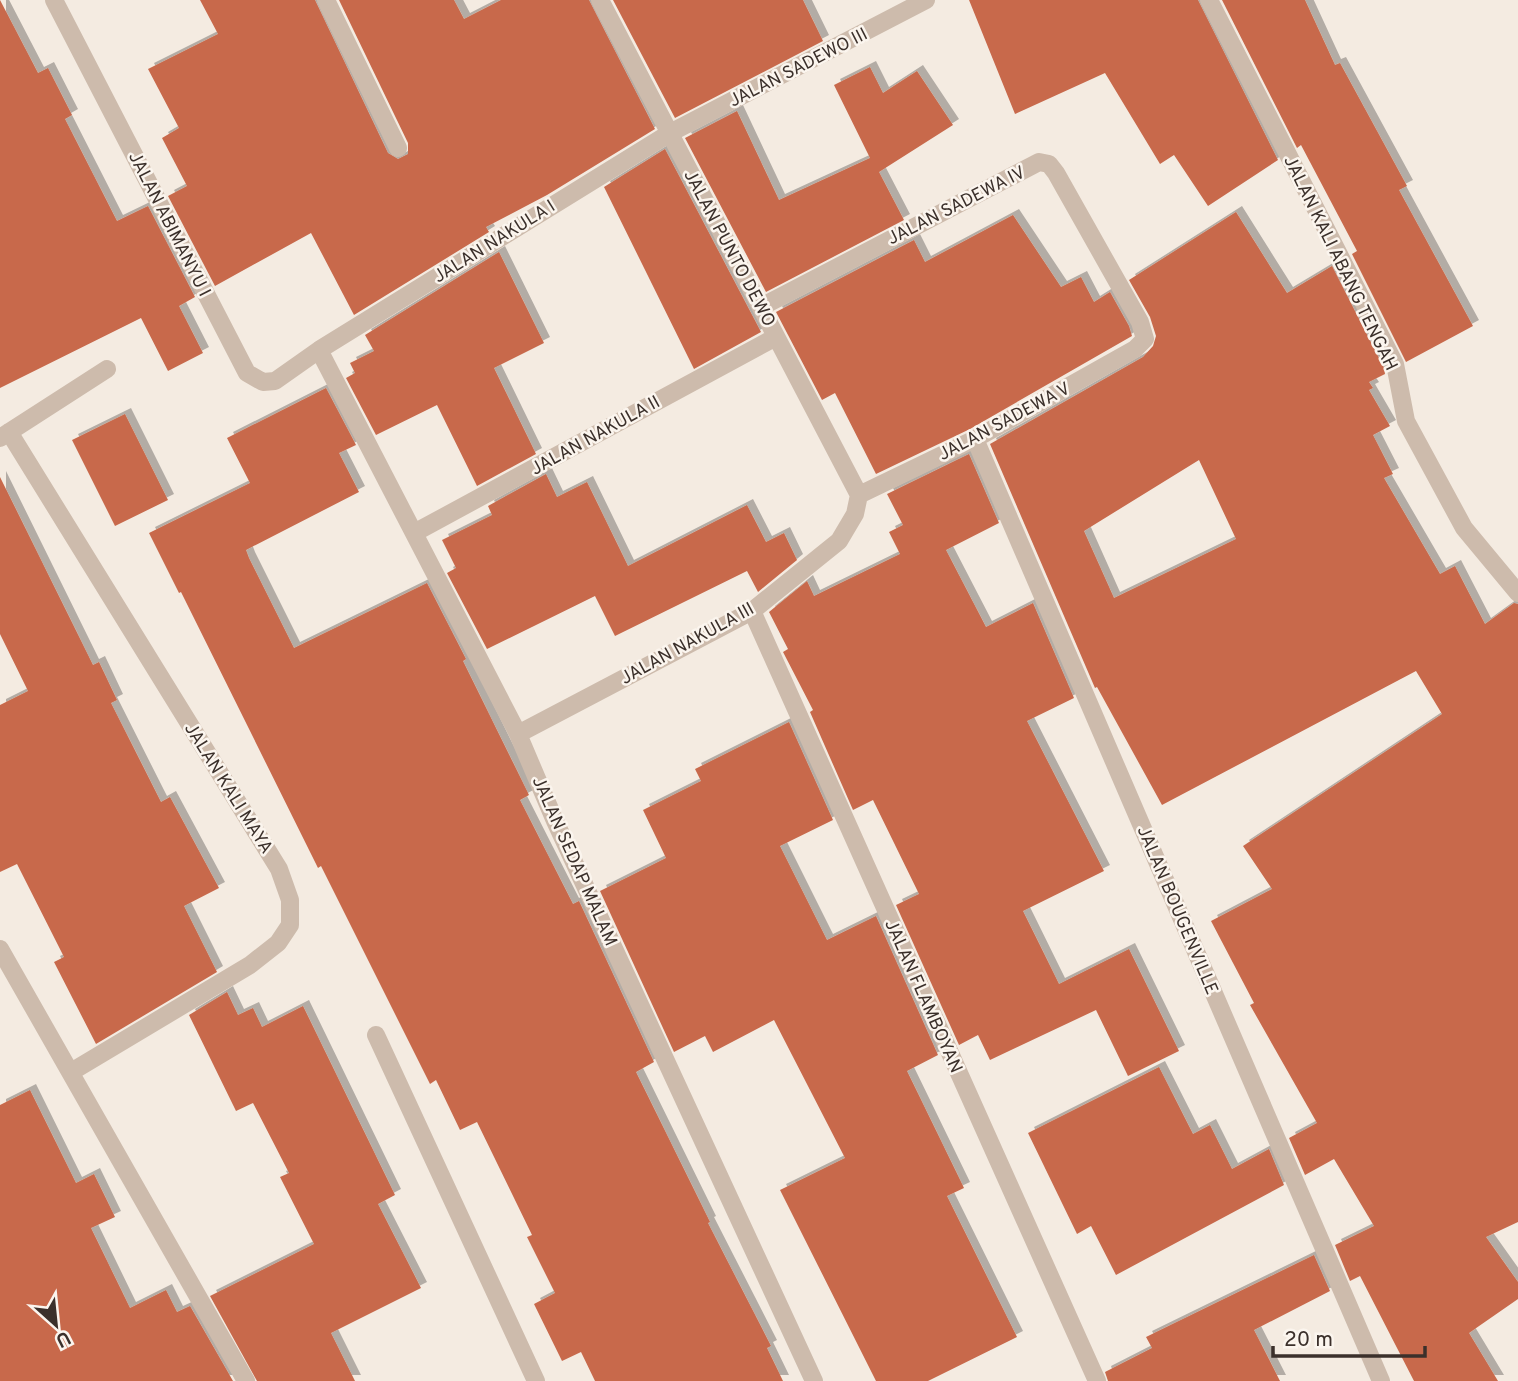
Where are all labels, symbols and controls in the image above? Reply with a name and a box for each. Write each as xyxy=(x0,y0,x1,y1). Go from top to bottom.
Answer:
street label: JALAN SADEWO III xyxy=(725,23,872,113)
street label: JALAN ABIMANYU I xyxy=(122,148,215,301)
street label: JALAN KALI ABANG TENGAH xyxy=(1277,152,1402,375)
street label: JALAN SADEWA IV xyxy=(884,162,1030,251)
street label: JALAN PUNTO DEWO xyxy=(678,166,780,331)
street label: JALAN NAKULA I xyxy=(430,196,560,289)
street label: JALAN SADEWA V xyxy=(935,378,1075,467)
street label: JALAN NAKULA II xyxy=(527,391,665,481)
street label: JALAN NAKULA III xyxy=(617,598,759,691)
street label: JALAN KALI MAYA xyxy=(178,719,277,859)
street label: JALAN SEDAP MALAM xyxy=(526,773,621,950)
street label: JALAN BOUGENVILLE xyxy=(1131,823,1223,998)
street label: JALAN FLAMBOYAN xyxy=(878,916,967,1077)
north arrow xyxy=(21,1290,91,1360)
scale bar xyxy=(1273,1314,1425,1358)
text: U xyxy=(51,1325,74,1352)
text: 20 m xyxy=(1284,1327,1333,1354)

